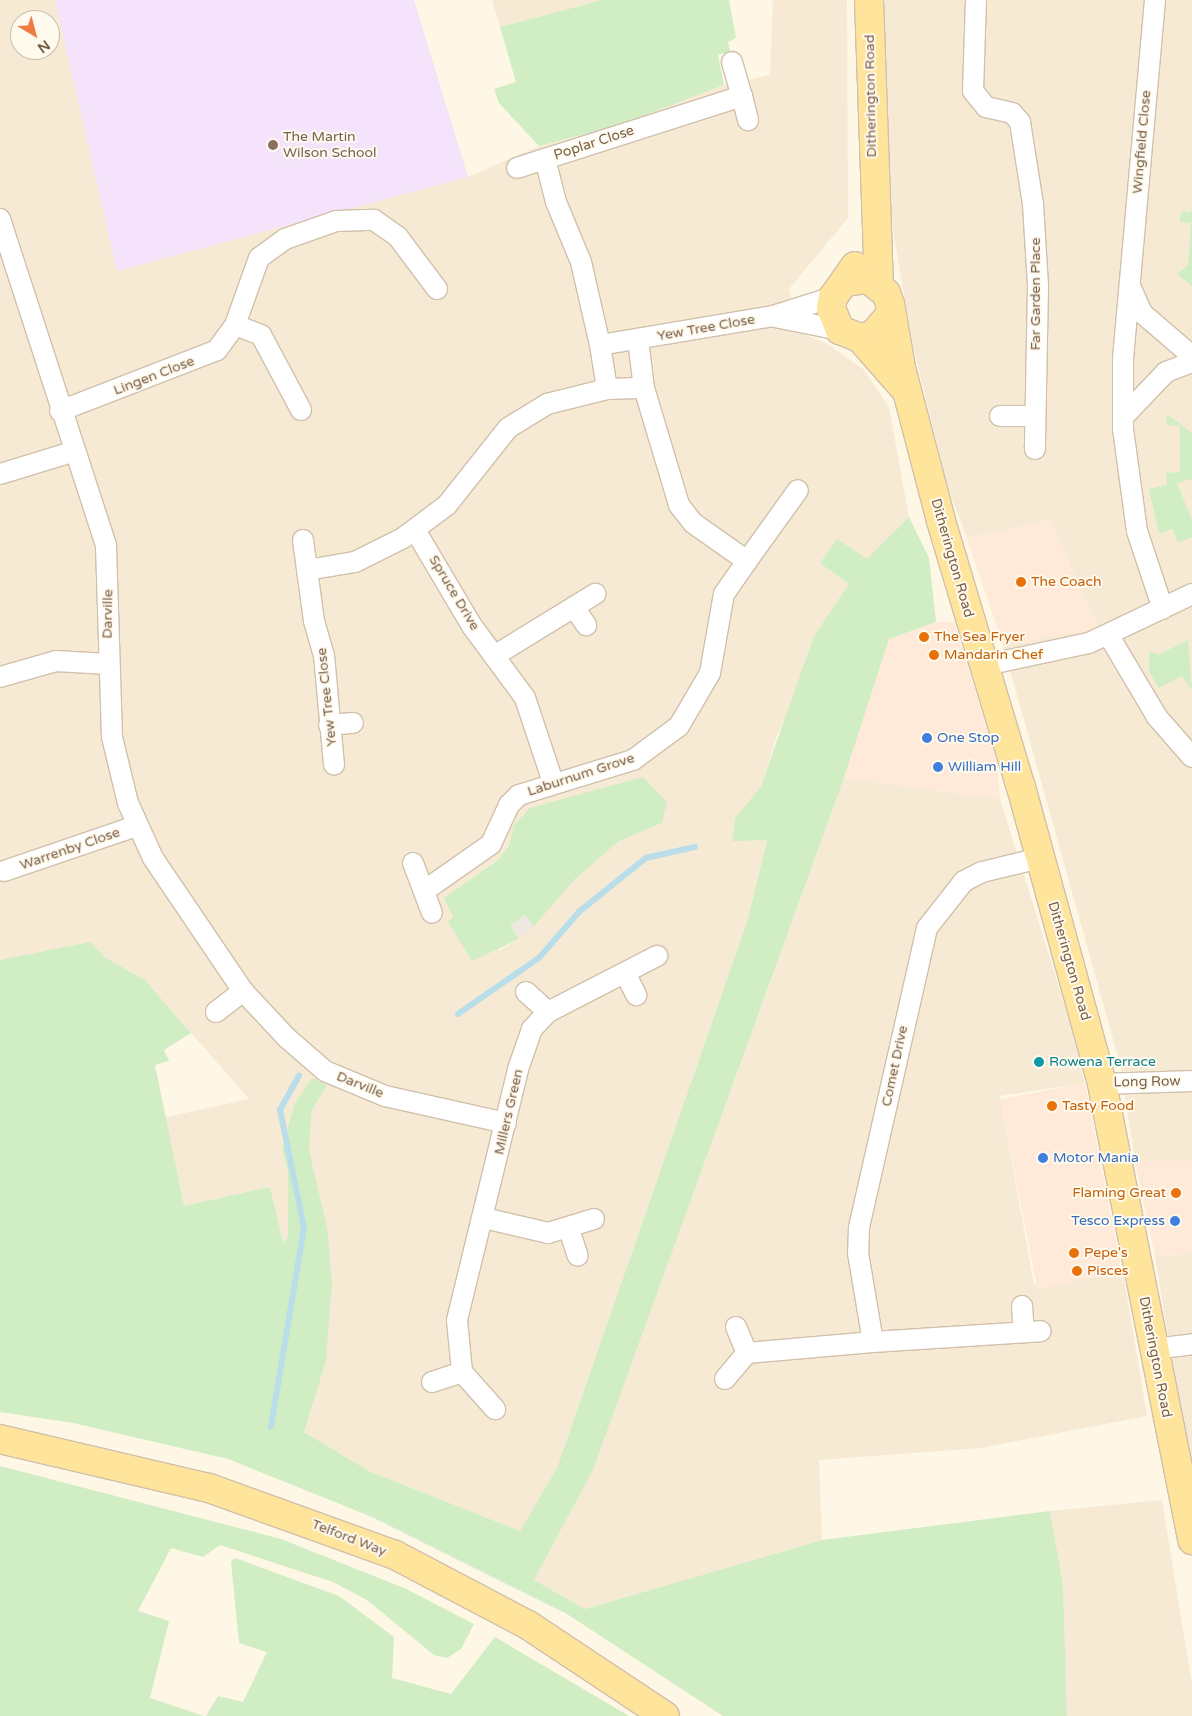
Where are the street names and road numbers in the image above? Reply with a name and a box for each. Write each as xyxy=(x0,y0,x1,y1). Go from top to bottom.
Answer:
street label: Ditherington Road xyxy=(862,34,880,158)
street label: Wingfield Close xyxy=(1129,89,1155,195)
street label: Poplar Close xyxy=(552,122,636,164)
street label: Far Garden Place xyxy=(1028,238,1044,350)
street label: Yew Tree Close xyxy=(656,311,756,345)
street label: Lingen Close xyxy=(111,353,197,399)
street label: Ditherington Road xyxy=(927,497,977,619)
street label: Spruce Drive xyxy=(425,552,483,634)
street label: Darville xyxy=(99,589,117,639)
street label: Yew Tree Close xyxy=(313,647,341,747)
street label: Laburnum Grove xyxy=(525,750,637,800)
street label: Warrenby Close xyxy=(18,824,122,874)
street label: Ditherington Road xyxy=(1044,900,1094,1022)
street label: Comet Drive xyxy=(878,1024,912,1108)
street label: Millers Green xyxy=(491,1067,527,1157)
street label: Darville xyxy=(334,1068,386,1102)
street label: Long Row xyxy=(1113,1073,1181,1091)
street label: Ditherington Road xyxy=(1135,1295,1175,1419)
street label: Telford Way xyxy=(309,1516,389,1560)

